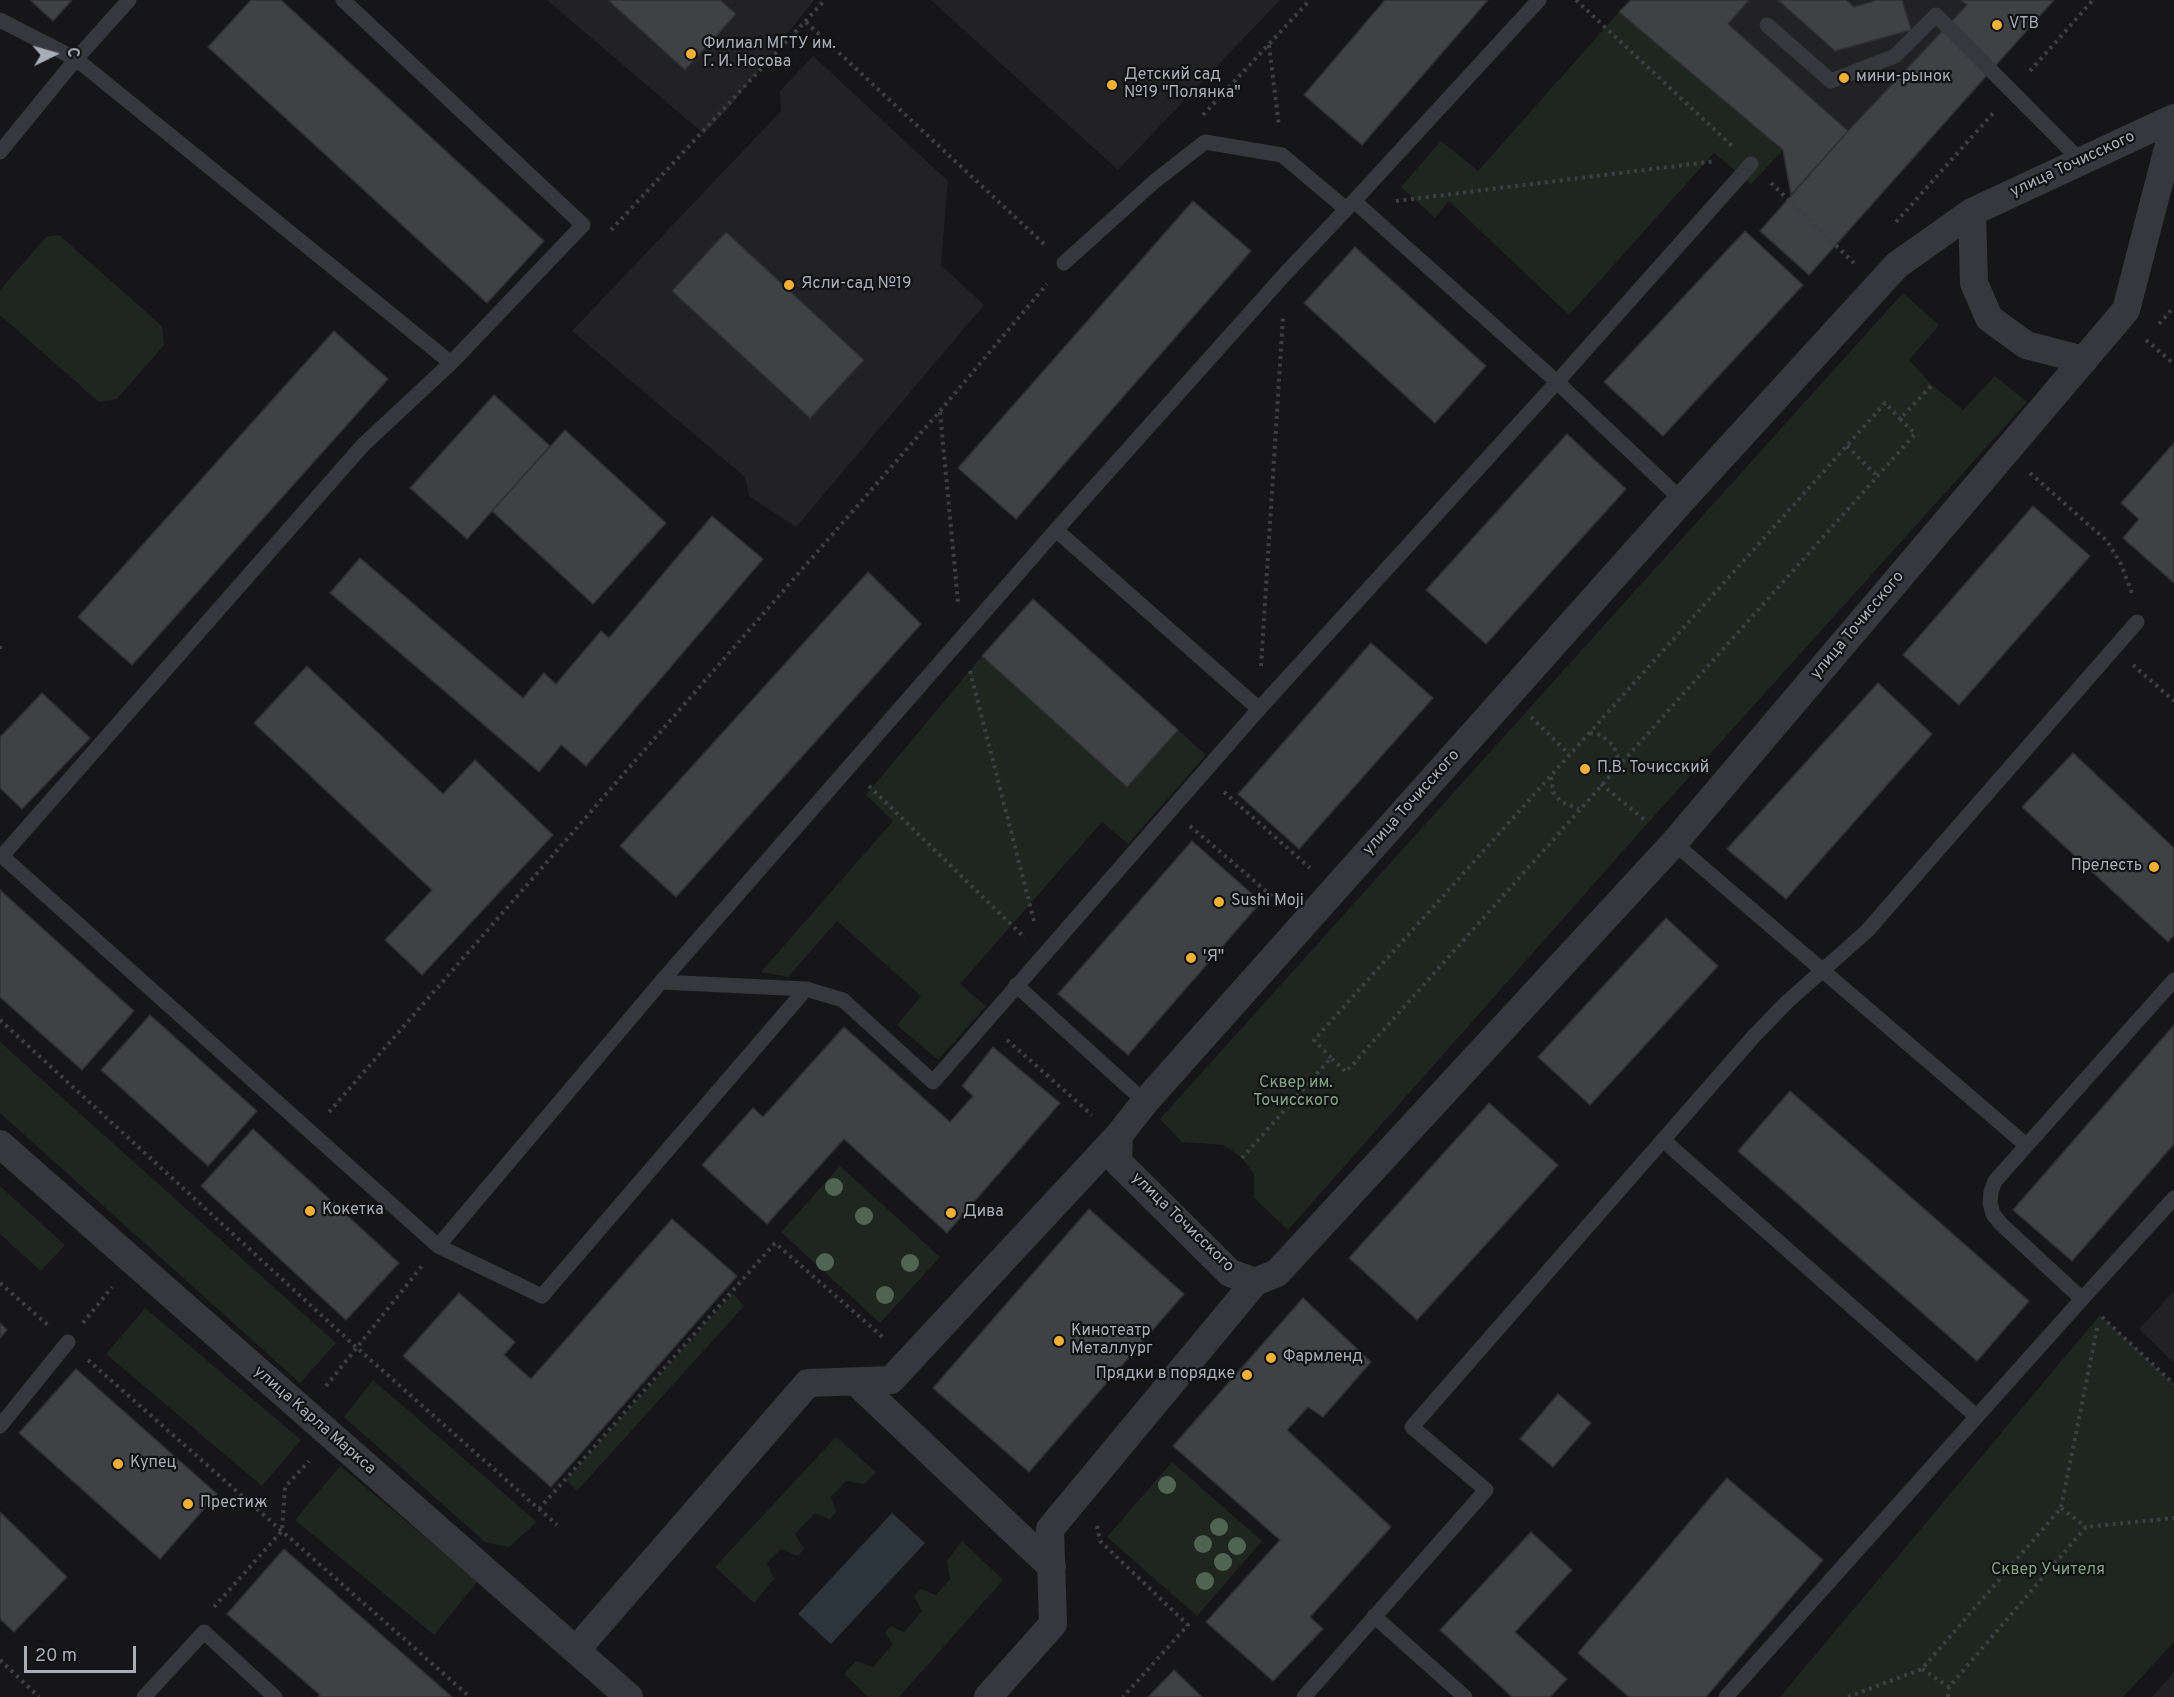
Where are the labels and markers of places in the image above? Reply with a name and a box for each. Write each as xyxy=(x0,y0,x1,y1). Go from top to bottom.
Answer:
place label: VTB xyxy=(2009,15,2039,35)
marker: VTB xyxy=(1990,18,2004,32)
place label: Филиал МГТУ им. Г. И. Носова xyxy=(703,35,836,73)
marker: Филиал МГТУ им. Г. И. Носова xyxy=(684,47,698,61)
place label: Детский сад №19 "Полянка" xyxy=(1124,66,1241,104)
place label: мини-рынок xyxy=(1856,68,1951,88)
marker: мини-рынок xyxy=(1837,71,1851,85)
marker: Детский сад №19 "Полянка" xyxy=(1105,78,1119,92)
place label: Ясли-сад №19 xyxy=(801,275,912,295)
marker: Ясли-сад №19 xyxy=(782,278,796,292)
place label: П.В. Точисский xyxy=(1597,759,1709,779)
marker: П.В. Точисский xyxy=(1578,762,1592,776)
place label: Прелесть xyxy=(2071,857,2142,877)
marker: Прелесть xyxy=(2147,860,2161,874)
place label: Sushi Moji xyxy=(1231,892,1304,912)
marker: Sushi Moji xyxy=(1212,895,1226,909)
place label: 'Я" xyxy=(1203,948,1224,968)
marker: 'Я" xyxy=(1184,951,1198,965)
place label: Кокетка xyxy=(322,1201,384,1221)
place label: Дива xyxy=(963,1203,1004,1223)
marker: Кокетка xyxy=(303,1204,317,1218)
marker: Дива xyxy=(944,1206,958,1220)
place label: Кинотеатр Металлург xyxy=(1071,1322,1153,1360)
marker: Кинотеатр Металлург xyxy=(1052,1334,1066,1348)
place label: Фармленд xyxy=(1283,1348,1363,1368)
marker: Фармленд xyxy=(1264,1351,1278,1365)
place label: Прядки в порядке xyxy=(1096,1365,1235,1385)
marker: Прядки в порядке xyxy=(1240,1368,1254,1382)
place label: Купец xyxy=(130,1454,177,1474)
marker: Купец xyxy=(111,1457,125,1471)
place label: Престиж xyxy=(200,1494,267,1514)
marker: Престиж xyxy=(181,1497,195,1511)

